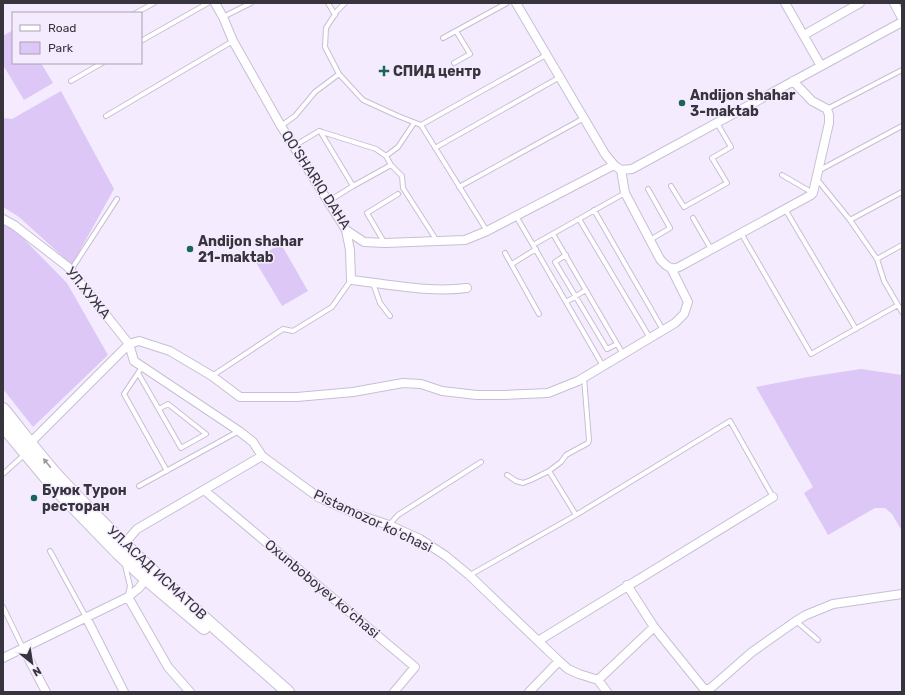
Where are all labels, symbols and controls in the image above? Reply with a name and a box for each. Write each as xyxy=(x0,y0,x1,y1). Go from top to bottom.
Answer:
legend xyxy=(12,12,142,64)
text: Road xyxy=(48,21,76,35)
text: Park xyxy=(48,41,74,55)
place label: СПИД центр xyxy=(393,63,481,80)
marker: СПИД центр xyxy=(378,65,390,77)
place label: Andijon shahar 3-maktab xyxy=(690,87,796,120)
marker: Andijon shahar 3-maktab xyxy=(677,98,687,108)
street label: QO'SHARIQ DAHA xyxy=(278,127,355,233)
place label: Andijon shahar 21-maktab xyxy=(198,233,304,266)
marker: Andijon shahar 21-maktab xyxy=(185,244,195,254)
street label: УЛ.ХУЖА xyxy=(62,264,114,323)
one-way arrow xyxy=(43,458,52,469)
place label: Буюк Турон ресторан xyxy=(42,482,127,515)
street label: Pistamozor koʻchasi xyxy=(311,486,435,556)
marker: Буюк Турон ресторан xyxy=(29,493,39,503)
street label: УЛ.АСАД ИСМАТОВ xyxy=(104,523,210,623)
street label: Oxunboboyev koʻchasi xyxy=(261,536,383,642)
north arrow xyxy=(12,643,52,683)
text: N xyxy=(30,664,43,679)

